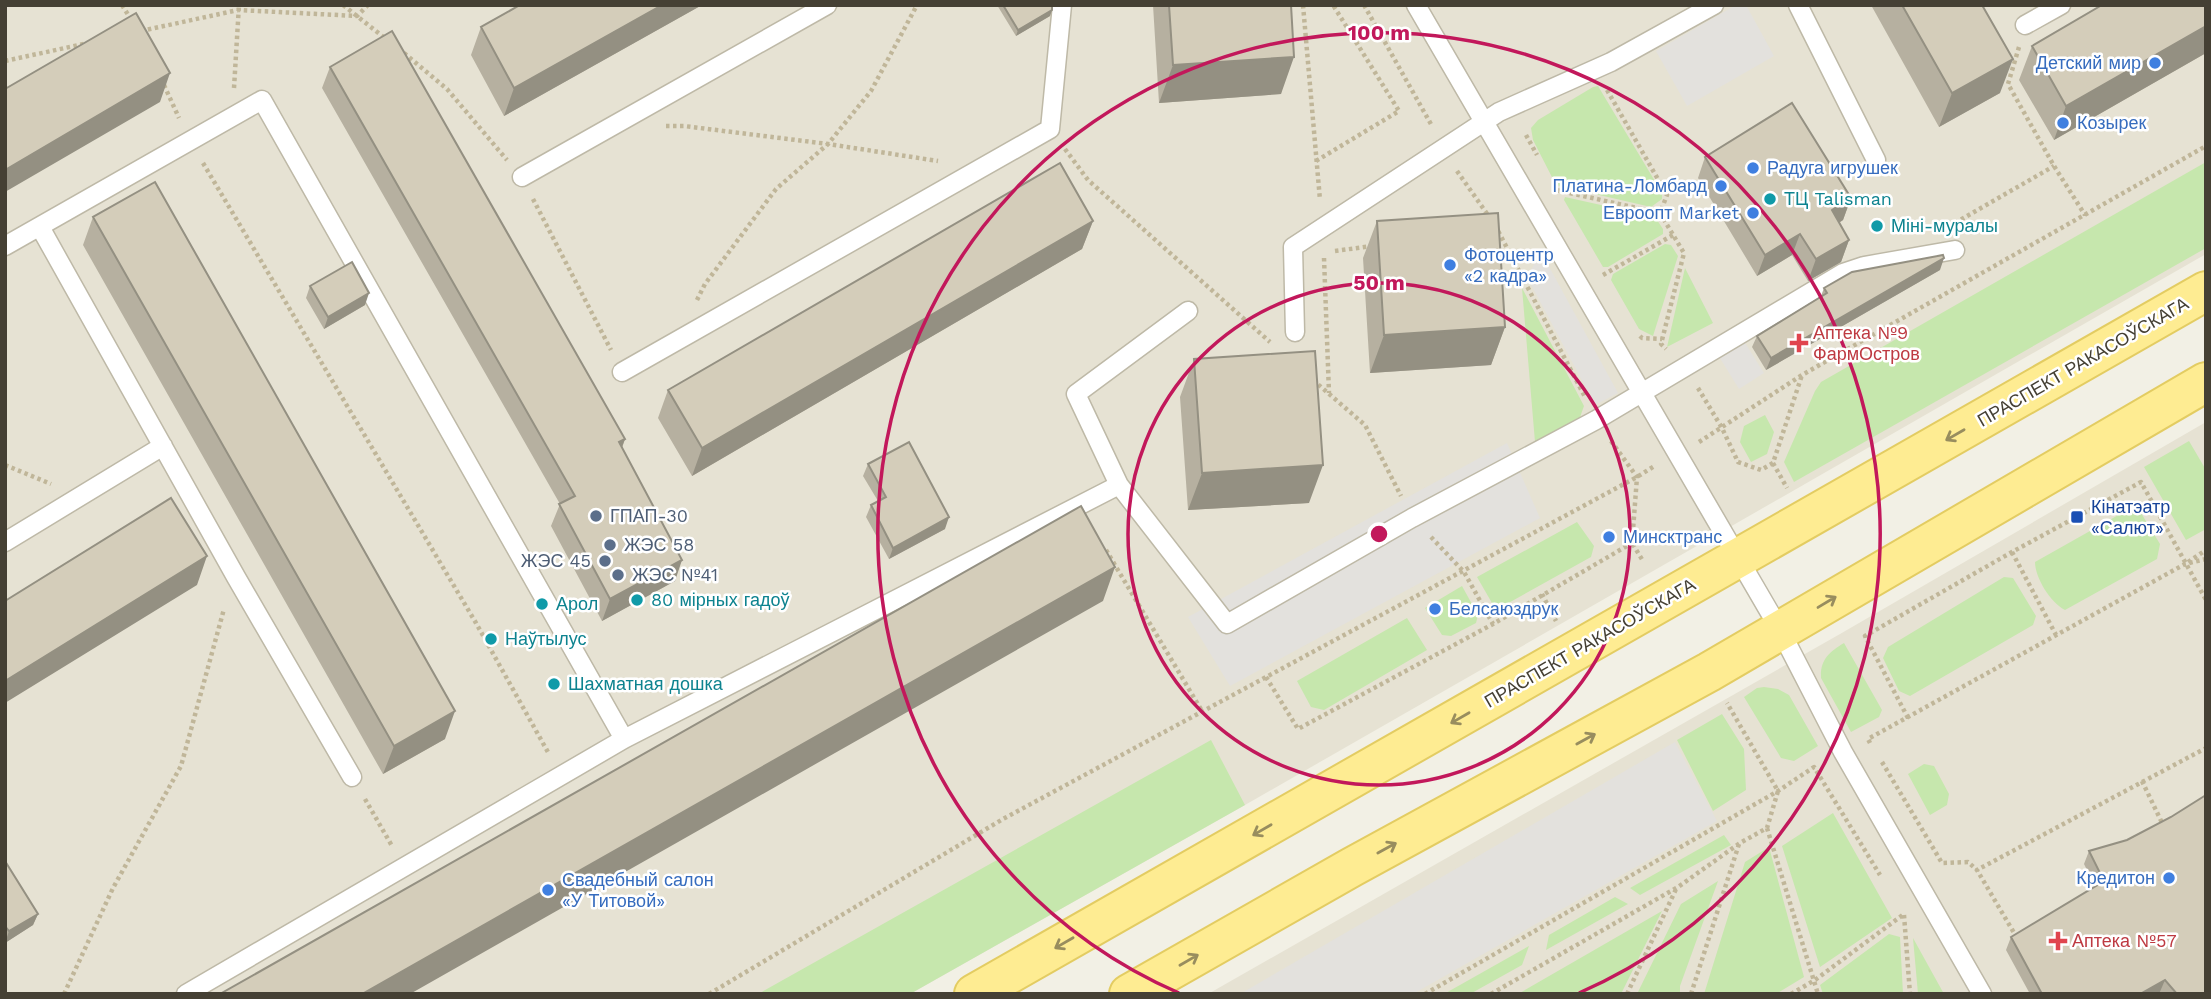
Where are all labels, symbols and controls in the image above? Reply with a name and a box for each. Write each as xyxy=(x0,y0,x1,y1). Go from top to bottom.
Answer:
text: 100 m xyxy=(1348,20,1410,45)
place label: Детский мир xyxy=(2036,52,2141,73)
marker: Детский мир xyxy=(2147,55,2163,71)
place label: Козырек xyxy=(2077,112,2147,133)
marker: Козырек xyxy=(2055,115,2071,131)
place label: Радуга игрушек xyxy=(1767,157,1898,178)
marker: Радуга игрушек xyxy=(1745,160,1761,176)
place label: Платина-Ломбард xyxy=(1553,175,1707,196)
marker: Платина-Ломбард xyxy=(1713,178,1729,194)
place label: ТЦ Talisman xyxy=(1784,188,1892,209)
marker: ТЦ Talisman xyxy=(1762,191,1778,207)
place label: Евроопт Market xyxy=(1603,202,1739,223)
marker: Евроопт Market xyxy=(1745,205,1761,221)
place label: Міні-муралы xyxy=(1891,215,1998,236)
marker: Міні-муралы xyxy=(1869,218,1885,234)
place label: Фотоцентр «2 кадра» xyxy=(1464,244,1554,286)
marker: Фотоцентр «2 кадра» xyxy=(1442,257,1458,273)
text: 50 m xyxy=(1353,270,1405,295)
street label: ПРАСПЕКТ РАКАСОЎСКАГА xyxy=(1974,292,2192,431)
place label: Аптека №9 ФармОстров xyxy=(1813,322,1920,364)
marker: Аптека №9 ФармОстров xyxy=(1791,335,1807,351)
one-way arrow xyxy=(1945,428,1965,442)
place label: Кінатэатр «Салют» xyxy=(2091,496,2170,538)
place label: ГПАП-30 xyxy=(610,505,688,526)
marker: ГПАП-30 xyxy=(588,508,604,524)
marker: Кінатэатр «Салют» xyxy=(2069,509,2085,525)
centre of rings xyxy=(1367,522,1391,546)
place label: Минсктранс xyxy=(1623,526,1722,547)
marker: Минсктранс xyxy=(1601,529,1617,545)
place label: ЖЭС 58 xyxy=(624,534,694,555)
marker: ЖЭС 58 xyxy=(602,537,618,553)
place label: ЖЭС 45 xyxy=(521,550,591,571)
marker: ЖЭС 45 xyxy=(597,553,613,569)
place label: ЖЭС №41 xyxy=(632,564,718,585)
marker: ЖЭС №41 xyxy=(610,567,626,583)
street label: ПРАСПЕКТ РАКАСОЎСКАГА xyxy=(1481,573,1699,712)
place label: 80 мірных гадоў xyxy=(651,589,790,610)
marker: 80 мірных гадоў xyxy=(629,592,645,608)
place label: Арол xyxy=(556,593,598,614)
one-way arrow xyxy=(1816,595,1836,609)
marker: Арол xyxy=(534,596,550,612)
place label: Белсаюздрук xyxy=(1449,598,1558,619)
marker: Белсаюздрук xyxy=(1427,601,1443,617)
place label: Наўтылус xyxy=(505,628,587,649)
marker: Наўтылус xyxy=(483,631,499,647)
place label: Шахматная дошка xyxy=(568,673,724,694)
marker: Шахматная дошка xyxy=(546,676,562,692)
one-way arrow xyxy=(1450,712,1471,725)
one-way arrow xyxy=(1576,732,1596,746)
one-way arrow xyxy=(1252,824,1273,837)
one-way arrow xyxy=(1376,841,1396,855)
place label: Кредитон xyxy=(2076,867,2155,888)
place label: Свадебный салон «У Титовой» xyxy=(562,869,714,911)
marker: Кредитон xyxy=(2161,870,2177,886)
marker: Свадебный салон «У Титовой» xyxy=(540,882,556,898)
place label: Аптека №57 xyxy=(2072,930,2177,951)
marker: Аптека №57 xyxy=(2050,933,2066,949)
one-way arrow xyxy=(1055,936,1075,950)
one-way arrow xyxy=(1178,953,1198,967)

